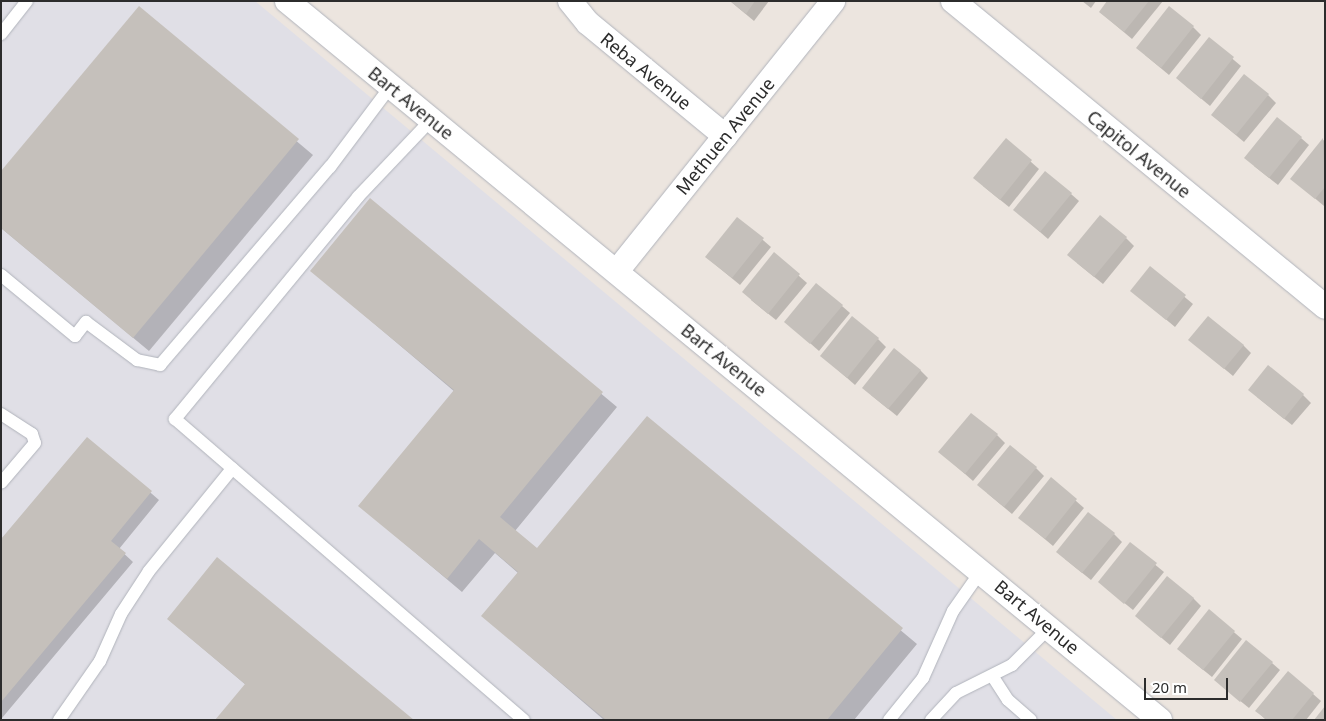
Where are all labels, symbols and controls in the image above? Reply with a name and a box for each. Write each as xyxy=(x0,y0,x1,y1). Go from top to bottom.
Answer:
street label: Reba Avenue xyxy=(596,28,696,114)
street label: Bart Avenue xyxy=(364,62,458,144)
street label: Methuen Avenue xyxy=(671,73,779,199)
street label: Capitol Avenue xyxy=(1083,106,1195,202)
street label: Bart Avenue xyxy=(677,319,771,401)
street label: Bart Avenue xyxy=(990,575,1084,659)
scale bar xyxy=(1146,668,1230,700)
text: 20 m xyxy=(1152,677,1187,697)

